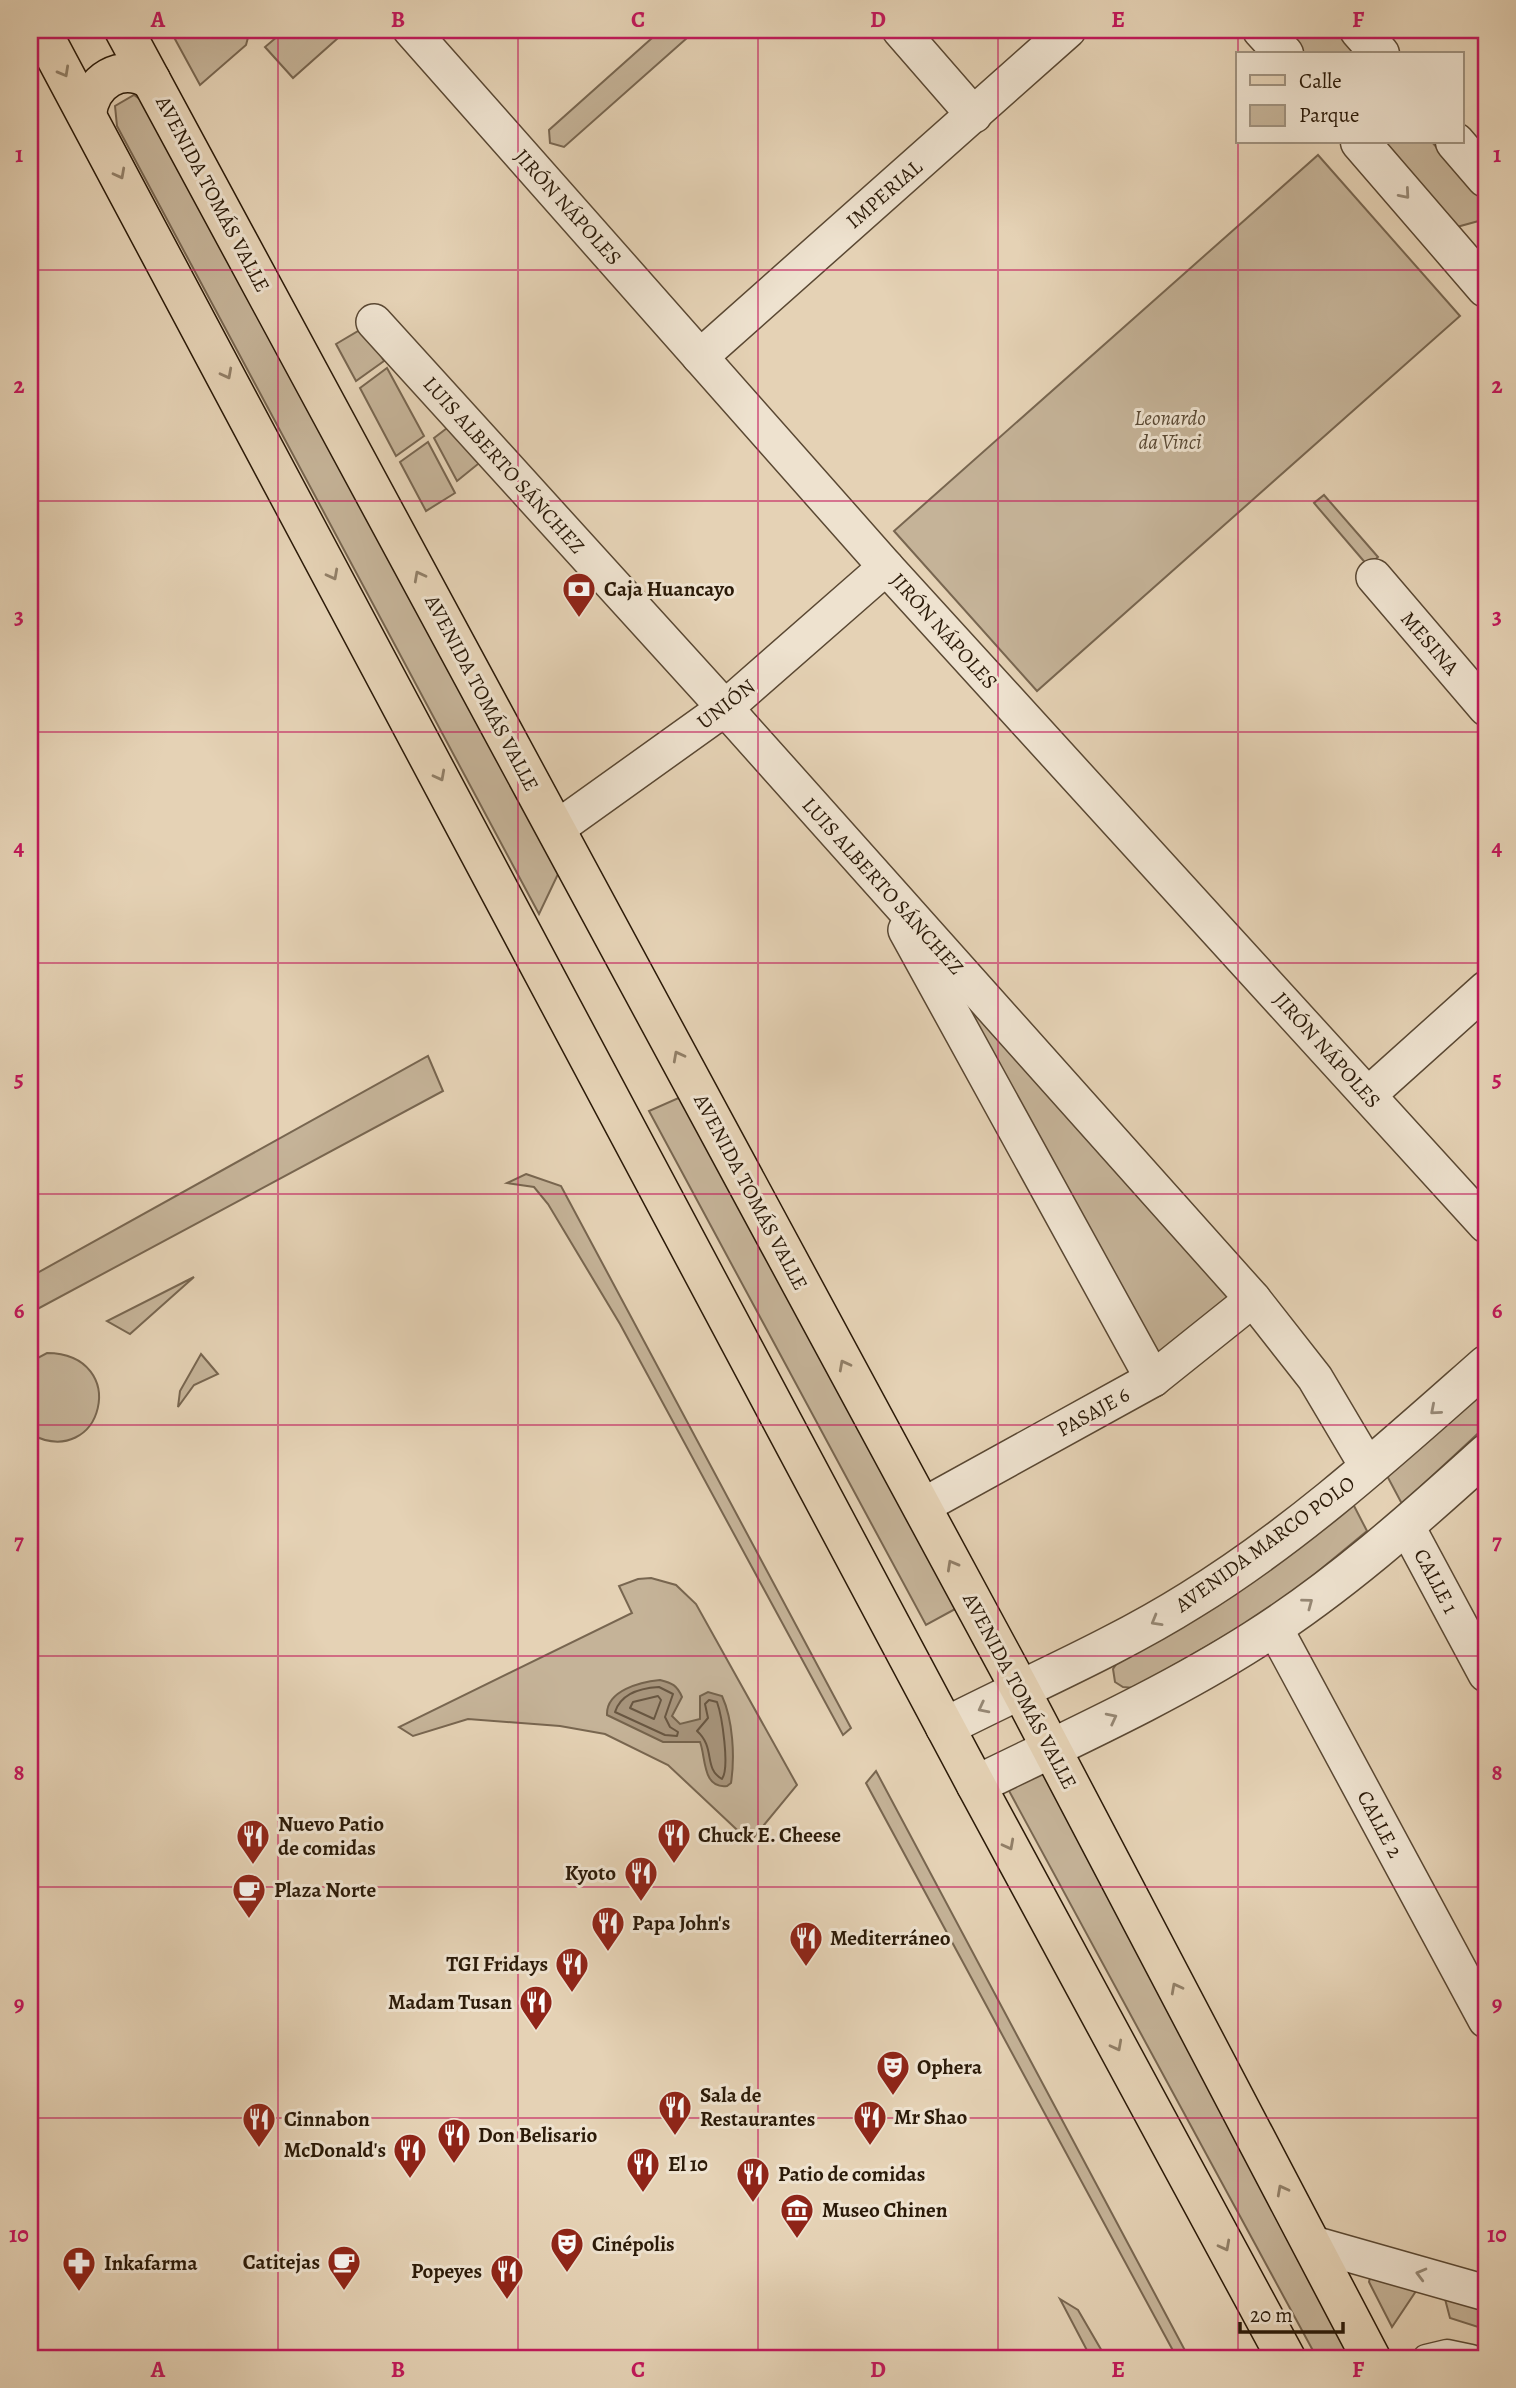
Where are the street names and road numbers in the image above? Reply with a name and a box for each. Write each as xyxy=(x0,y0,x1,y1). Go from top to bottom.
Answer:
street label: AVENIDA TOMÁS VALLE xyxy=(149,90,277,297)
street label: JIRÓN NÁPOLES xyxy=(508,143,628,271)
street label: IMPERIAL xyxy=(840,153,928,235)
street label: LUIS ALBERTO SÁNCHEZ xyxy=(417,370,591,560)
street label: JIRÓN NÁPOLES xyxy=(884,567,1004,695)
street label: AVENIDA TOMÁS VALLE xyxy=(418,589,546,796)
street label: MESINA xyxy=(1394,605,1466,681)
street label: UNIÓN xyxy=(691,672,761,736)
street label: LUIS ALBERTO SÁNCHEZ xyxy=(796,791,970,981)
street label: JIRÓN NÁPOLES xyxy=(1267,986,1387,1114)
street label: AVENIDA TOMÁS VALLE xyxy=(687,1088,815,1295)
street label: PASAJE 6 xyxy=(1051,1380,1135,1443)
street label: AVENIDA MARCO POLO xyxy=(1169,1469,1361,1619)
street label: CALLE 1 xyxy=(1407,1544,1465,1618)
street label: AVENIDA TOMÁS VALLE xyxy=(956,1587,1084,1794)
street label: CALLE 2 xyxy=(1351,1785,1409,1863)

